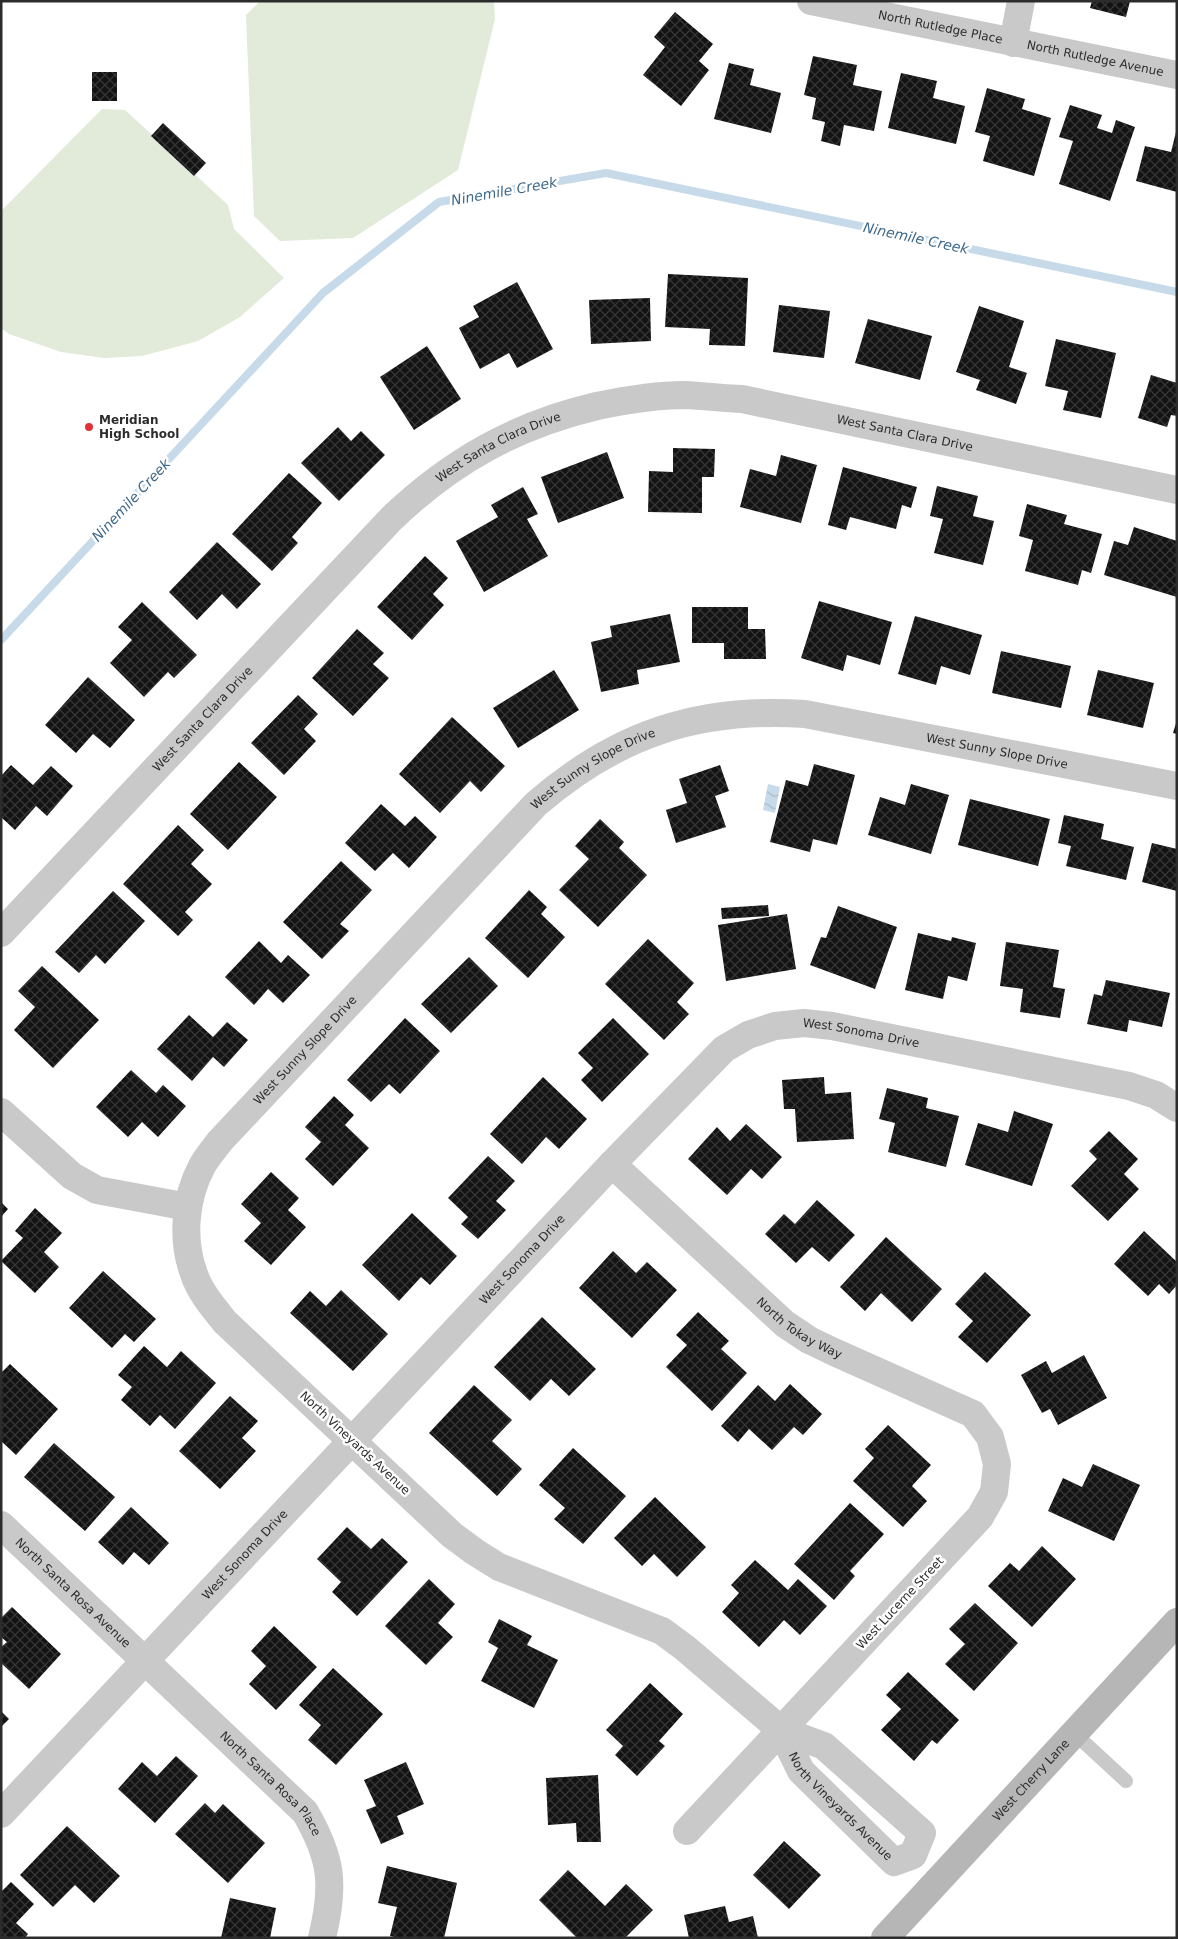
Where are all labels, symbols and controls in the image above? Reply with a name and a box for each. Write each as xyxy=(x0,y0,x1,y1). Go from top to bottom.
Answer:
street label: North Rutledge Place xyxy=(877,8,1004,47)
street label: North Rutledge Avenue xyxy=(1026,38,1165,79)
water label: Ninemile Creek xyxy=(450,174,559,208)
water label: Ninemile Creek xyxy=(862,219,971,257)
street label: West Santa Clara Drive xyxy=(433,410,562,485)
street label: West Santa Clara Drive xyxy=(835,412,974,454)
place label: Meridian High School xyxy=(99,413,179,441)
marker: Meridian High School xyxy=(83,421,95,433)
water label: Ninemile Creek xyxy=(89,455,174,545)
street label: West Santa Clara Drive xyxy=(150,664,255,774)
street label: West Sunny Slope Drive xyxy=(528,726,657,812)
street label: West Sunny Slope Drive xyxy=(925,731,1069,772)
street label: West Sunny Slope Drive xyxy=(251,993,360,1107)
street label: West Sonoma Drive xyxy=(802,1016,921,1050)
street label: West Sonoma Drive xyxy=(477,1212,568,1307)
street label: North Tokay Way xyxy=(754,1294,844,1362)
street label: North Vineyards Avenue xyxy=(297,1388,413,1498)
street label: West Sonoma Drive xyxy=(199,1507,290,1602)
street label: North Santa Rosa Avenue xyxy=(12,1535,133,1651)
street label: West Lucerne Street xyxy=(853,1554,947,1652)
street label: North Santa Rosa Place xyxy=(217,1728,324,1838)
street label: West Cherry Lane xyxy=(990,1736,1072,1824)
street label: North Vineyards Avenue xyxy=(786,1750,895,1863)

